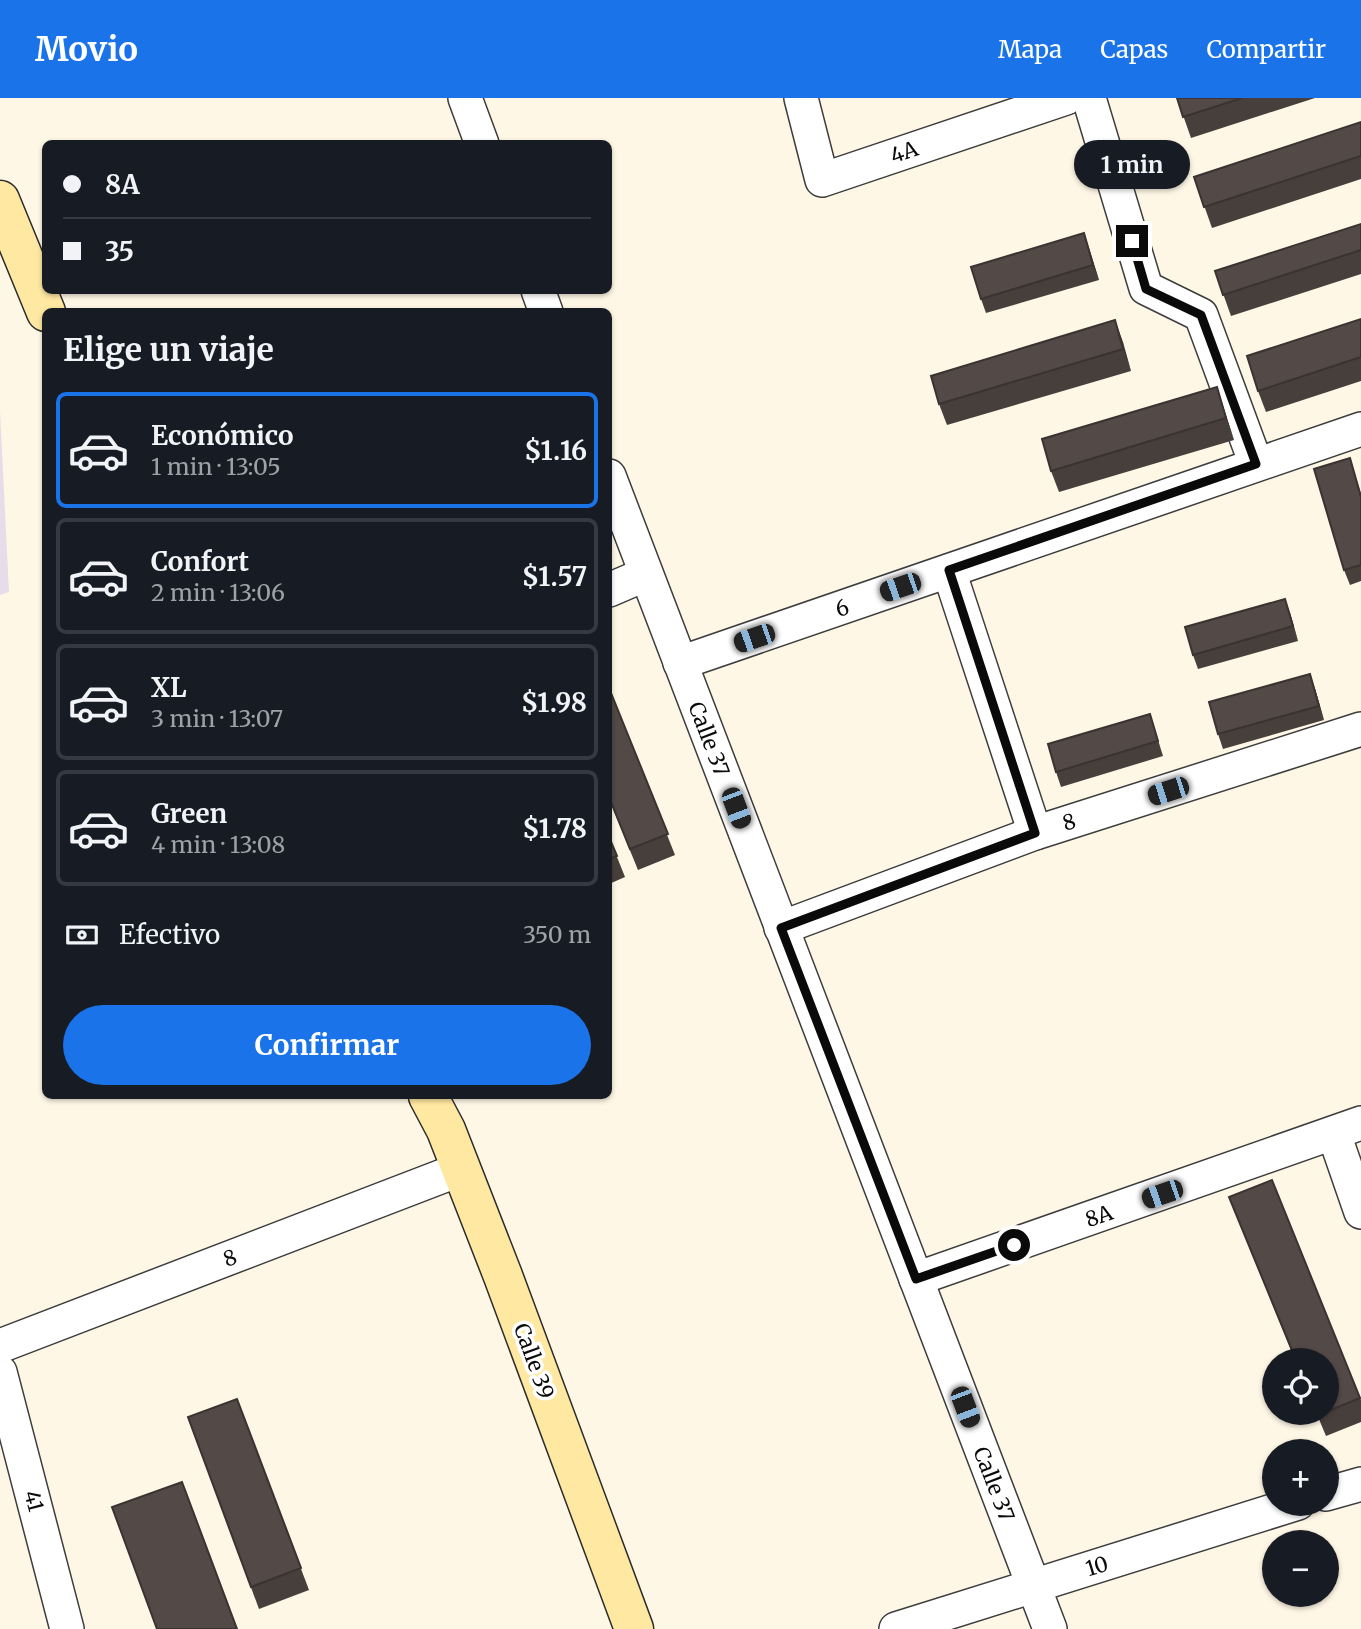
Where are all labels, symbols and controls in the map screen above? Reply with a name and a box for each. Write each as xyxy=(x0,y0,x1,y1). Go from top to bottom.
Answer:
text: Movio xyxy=(35,29,138,70)
text: Mapa xyxy=(998,34,1062,65)
text: Capas xyxy=(1100,34,1168,65)
text: Compartir xyxy=(1206,34,1326,65)
street label: 4A xyxy=(887,135,922,169)
callout: 1 min xyxy=(1074,139,1190,188)
text: 1 min xyxy=(1101,150,1163,179)
text: 8A xyxy=(105,168,140,201)
route end xyxy=(1116,225,1148,257)
text: 35 xyxy=(105,235,134,268)
text: Elige un viaje xyxy=(63,330,274,370)
icon: car xyxy=(67,419,130,482)
text: Económico xyxy=(151,419,294,452)
text: $1.16 xyxy=(524,434,587,467)
text: 1 min · 13:05 xyxy=(151,452,281,481)
icon: car xyxy=(67,545,130,608)
text: Confort xyxy=(151,545,249,578)
text: $1.57 xyxy=(522,560,587,593)
car xyxy=(877,570,924,604)
text: 2 min · 13:06 xyxy=(151,578,285,607)
street label: 6 xyxy=(832,593,852,623)
car xyxy=(731,621,778,655)
icon: car xyxy=(67,671,130,734)
text: XL xyxy=(151,671,187,704)
text: $1.98 xyxy=(521,686,587,719)
street label: Calle 37 xyxy=(683,698,735,780)
text: 3 min · 13:07 xyxy=(151,704,283,733)
car xyxy=(1145,775,1192,807)
car xyxy=(719,785,754,831)
icon: car xyxy=(67,797,130,860)
text: Green xyxy=(151,797,227,830)
street label: 8 xyxy=(1059,807,1079,837)
text: $1.78 xyxy=(522,812,587,845)
text: 4 min · 13:08 xyxy=(151,830,285,859)
icon: cash xyxy=(63,916,101,954)
text: Efectivo xyxy=(119,918,220,951)
text: 350 m xyxy=(523,920,591,949)
button: Confirmar xyxy=(63,1005,591,1085)
car xyxy=(1139,1177,1186,1211)
street label: 8A xyxy=(1082,1199,1116,1233)
route start xyxy=(998,1229,1030,1261)
street label: 8 xyxy=(219,1243,241,1273)
street label: Calle 39 xyxy=(508,1320,560,1402)
map controls xyxy=(1262,1348,1339,1607)
button: locate xyxy=(1262,1348,1339,1425)
car xyxy=(948,1384,983,1430)
button: + xyxy=(1262,1439,1339,1516)
street label: Calle 37 xyxy=(968,1443,1020,1525)
street label: 41 xyxy=(18,1487,50,1515)
button: − xyxy=(1262,1530,1339,1607)
street label: 10 xyxy=(1082,1550,1112,1582)

